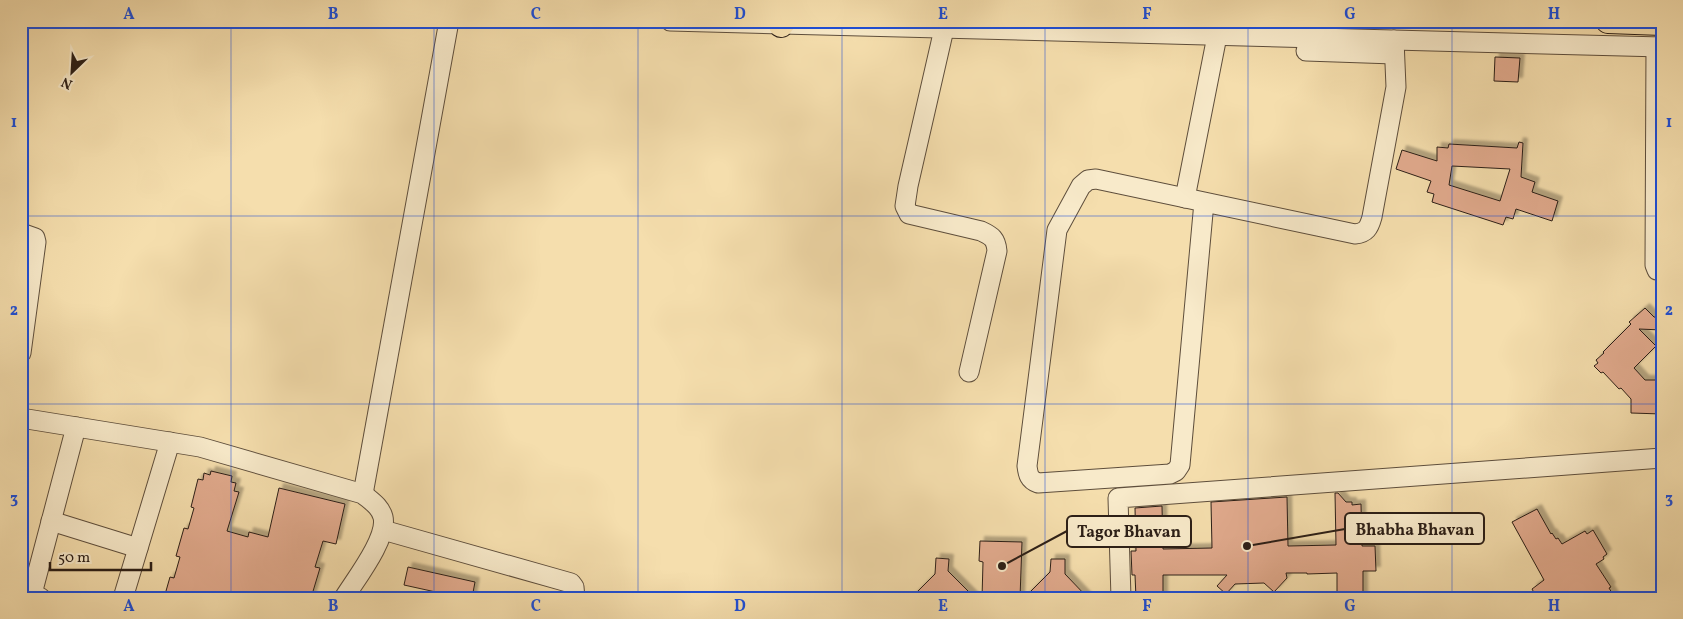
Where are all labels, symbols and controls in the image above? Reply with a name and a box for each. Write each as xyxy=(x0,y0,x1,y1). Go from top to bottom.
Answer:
text: A xyxy=(123,4,135,26)
text: B xyxy=(328,4,339,26)
text: C xyxy=(531,4,541,26)
text: D xyxy=(734,4,746,26)
text: E xyxy=(938,4,948,26)
text: F xyxy=(1142,4,1152,26)
text: G xyxy=(1344,4,1356,26)
text: H xyxy=(1548,4,1560,26)
north arrow xyxy=(48,48,98,98)
text: N xyxy=(59,72,76,93)
text: 1 xyxy=(11,112,17,134)
text: 1 xyxy=(1666,112,1672,134)
text: 2 xyxy=(10,300,18,322)
text: 2 xyxy=(1665,300,1673,322)
text: 3 xyxy=(10,488,18,510)
text: 3 xyxy=(1665,488,1673,510)
callout: Bhabha Bhavan xyxy=(1345,513,1484,544)
callout: Tagor Bhavan xyxy=(1067,516,1191,547)
text: Bhabha Bhavan xyxy=(1355,520,1475,542)
text: Tagor Bhavan xyxy=(1077,522,1182,544)
scale bar xyxy=(50,539,151,571)
text: 50 m xyxy=(58,548,90,569)
text: A xyxy=(123,596,135,618)
text: B xyxy=(328,596,339,618)
text: C xyxy=(531,596,541,618)
text: D xyxy=(734,596,746,618)
text: E xyxy=(938,596,948,618)
text: F xyxy=(1142,596,1152,618)
text: G xyxy=(1344,596,1356,618)
text: H xyxy=(1548,596,1560,618)

